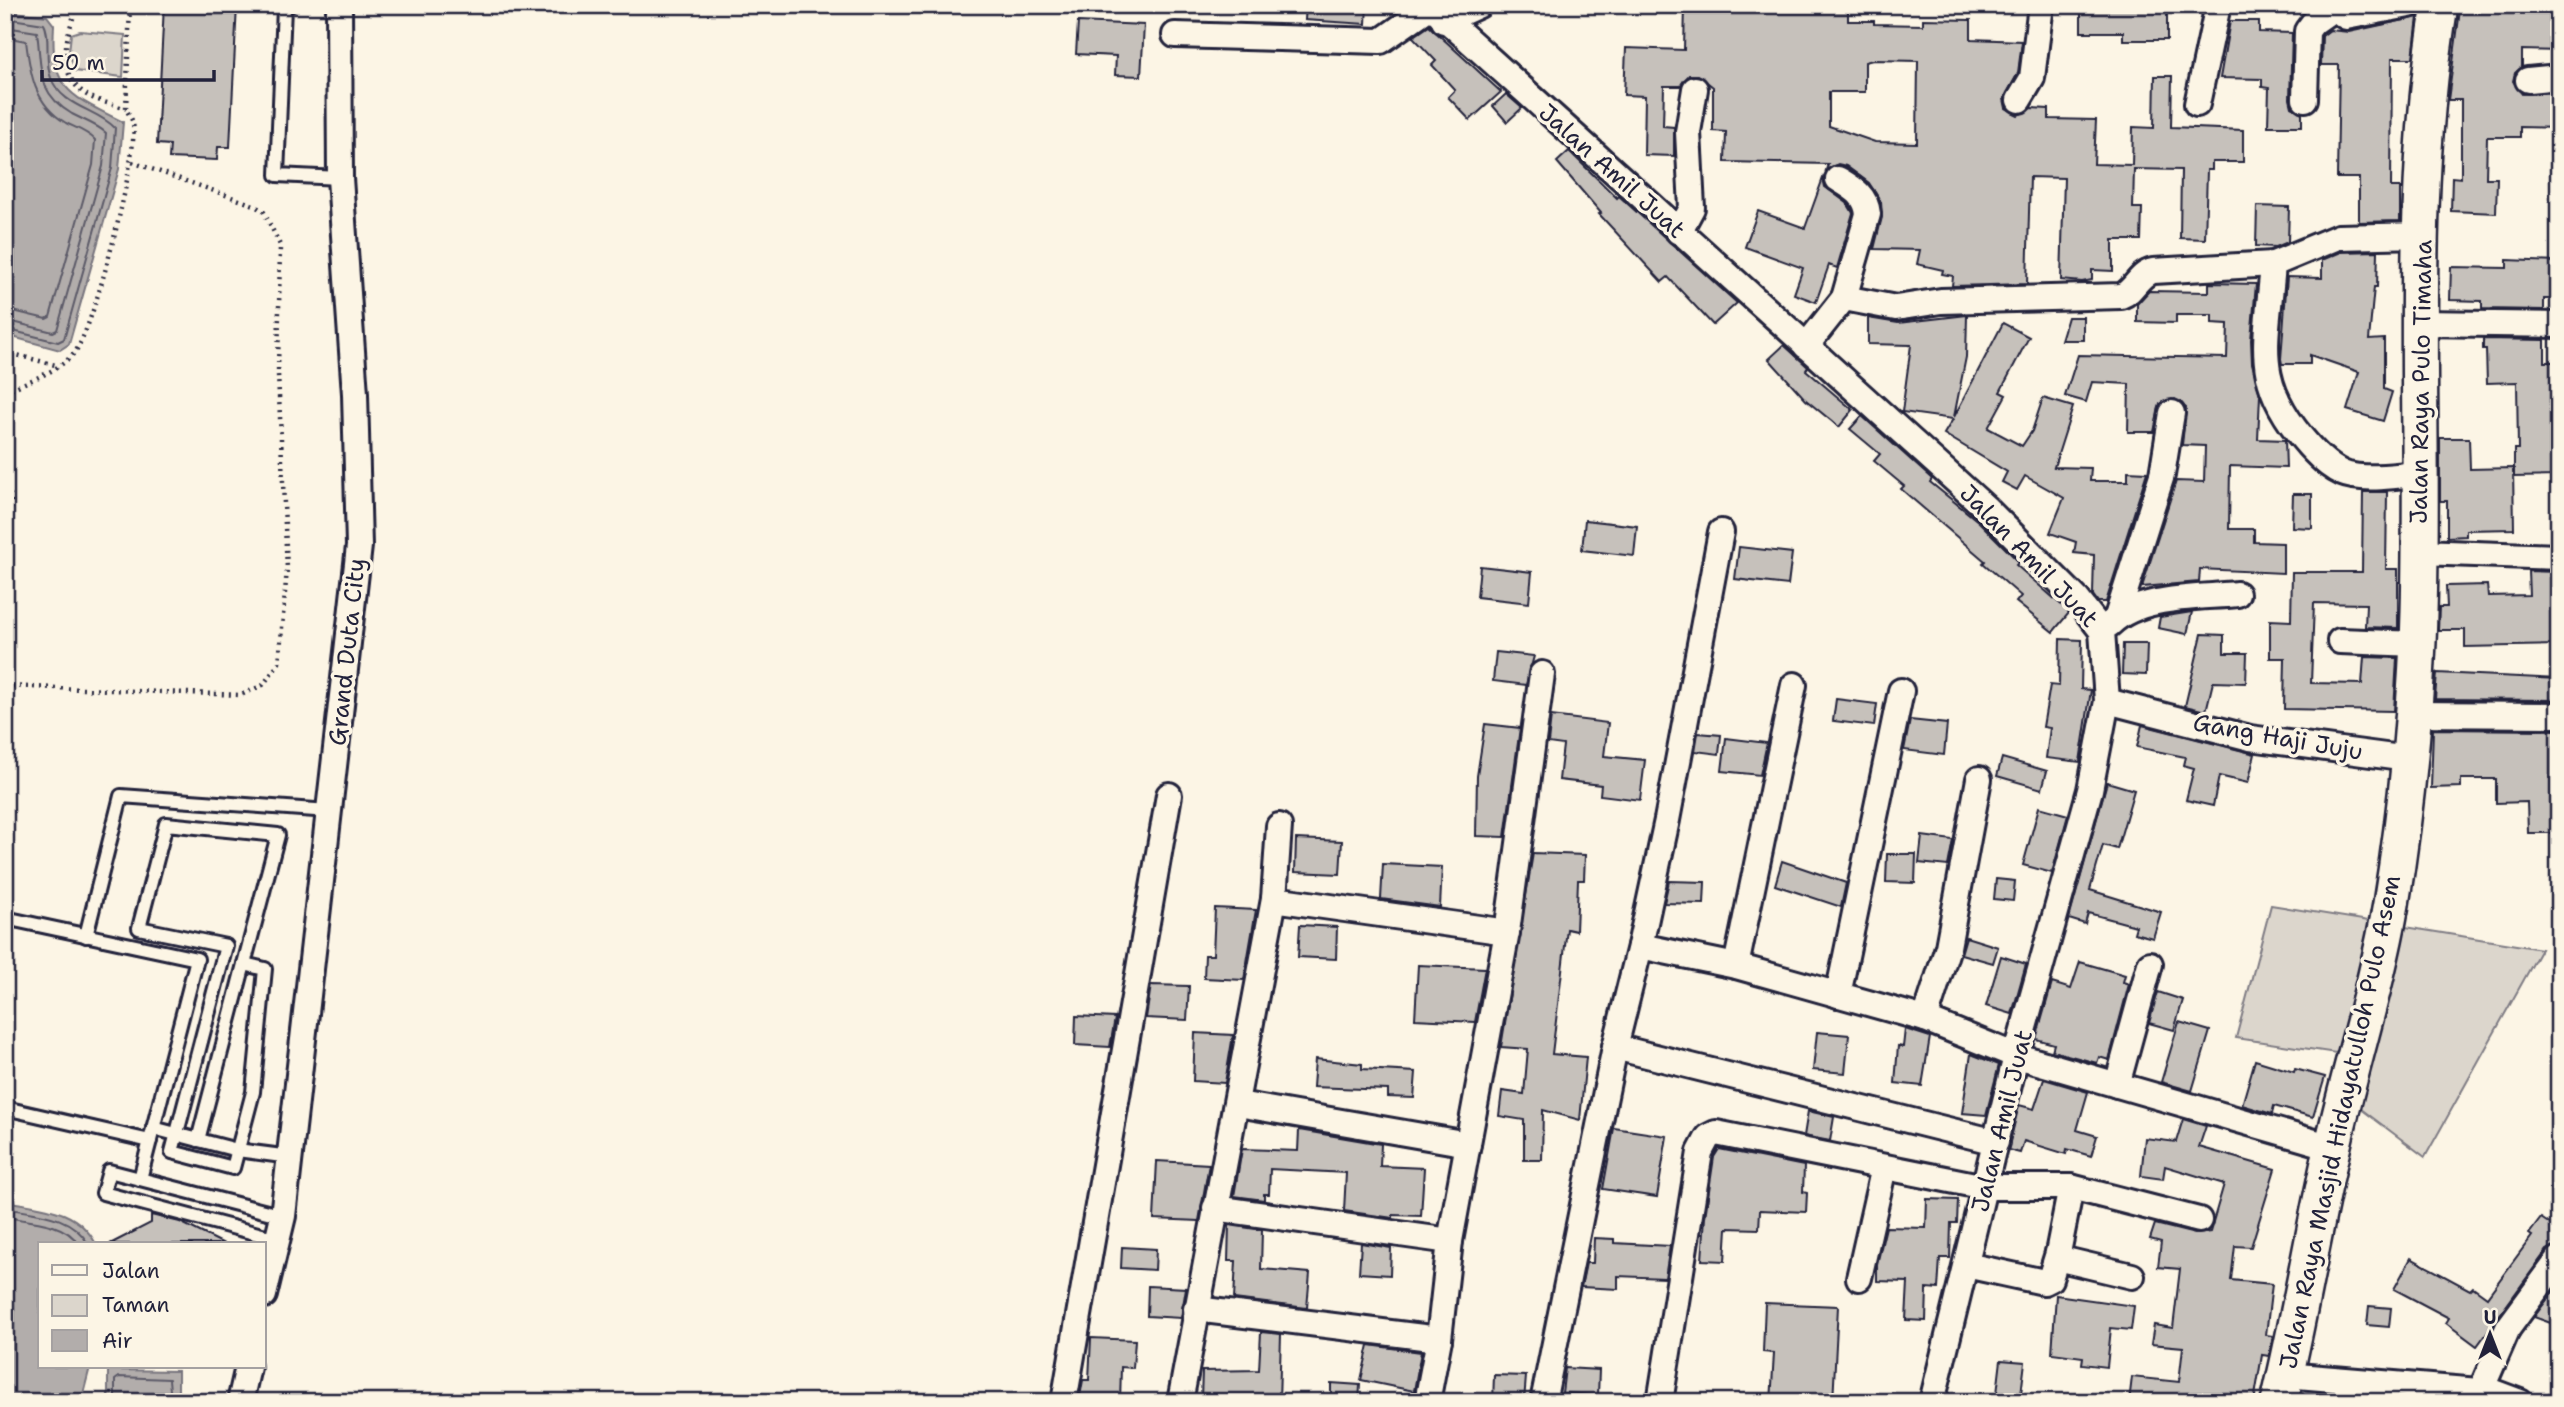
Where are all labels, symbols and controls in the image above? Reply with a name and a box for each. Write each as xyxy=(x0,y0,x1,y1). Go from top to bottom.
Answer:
scale bar xyxy=(42,38,214,82)
text: 50 m xyxy=(52,49,105,77)
street label: Jalan Amil Juat xyxy=(1532,97,1692,245)
street label: Jalan Raya Pulo Timaha xyxy=(2403,239,2439,524)
street label: Jalan Amil Juat xyxy=(1953,478,2105,634)
street label: Grand Duta City xyxy=(321,557,373,747)
street label: Gang Haji Juju xyxy=(2191,706,2365,768)
street label: Jalan Raya Masjid Hidayatulloh Pulo Asem xyxy=(2272,872,2408,1372)
street label: Jalan Amil Juat xyxy=(1964,1026,2040,1216)
legend xyxy=(38,1242,266,1368)
text: Jalan xyxy=(102,1257,160,1285)
text: Taman xyxy=(102,1291,170,1319)
north arrow xyxy=(2456,1298,2526,1368)
text: U xyxy=(2484,1305,2497,1330)
text: Air xyxy=(102,1327,133,1355)

